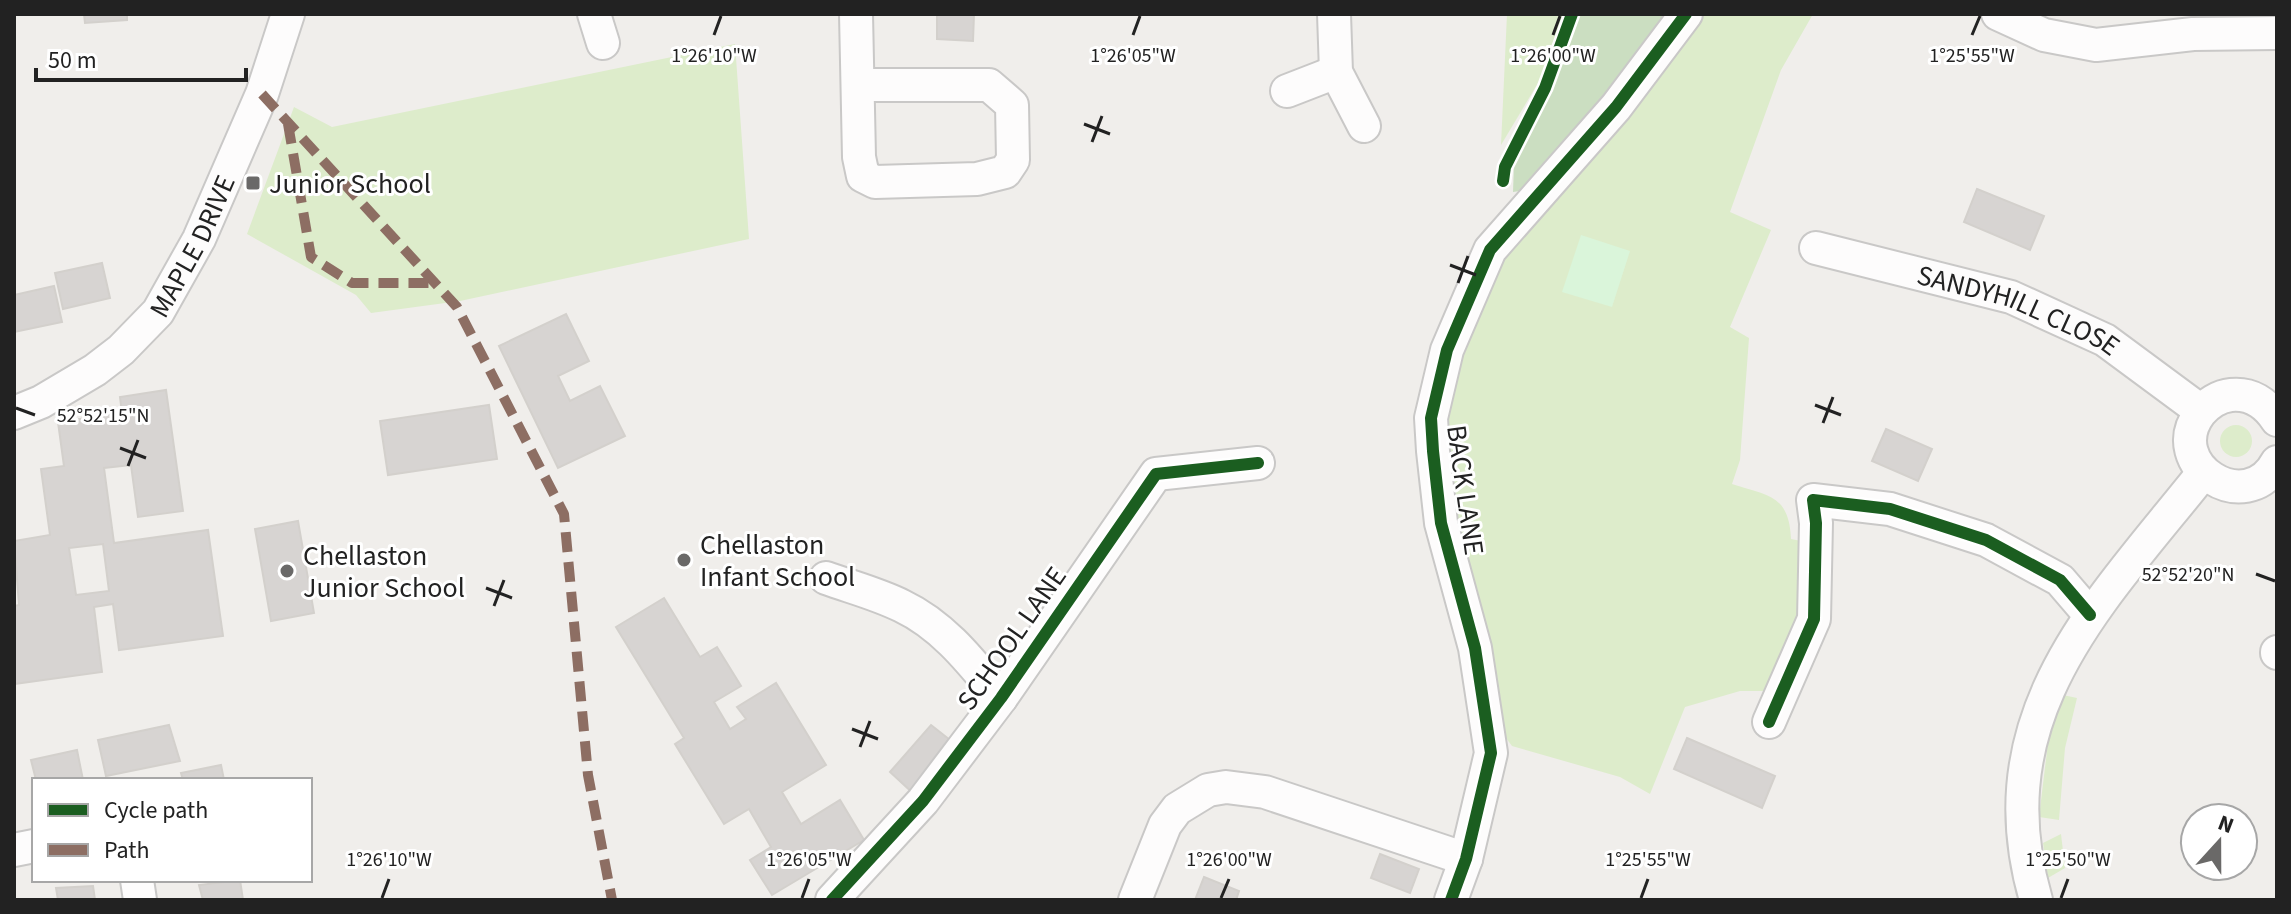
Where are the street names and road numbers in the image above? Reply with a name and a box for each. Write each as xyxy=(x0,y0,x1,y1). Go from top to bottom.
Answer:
street label: MAPLE DRIVE xyxy=(140,169,245,325)
street label: SANDYHILL CLOSE xyxy=(1913,255,2128,366)
street label: BACK LANE xyxy=(1436,423,1494,558)
street label: SCHOOL LANE xyxy=(947,559,1076,719)

